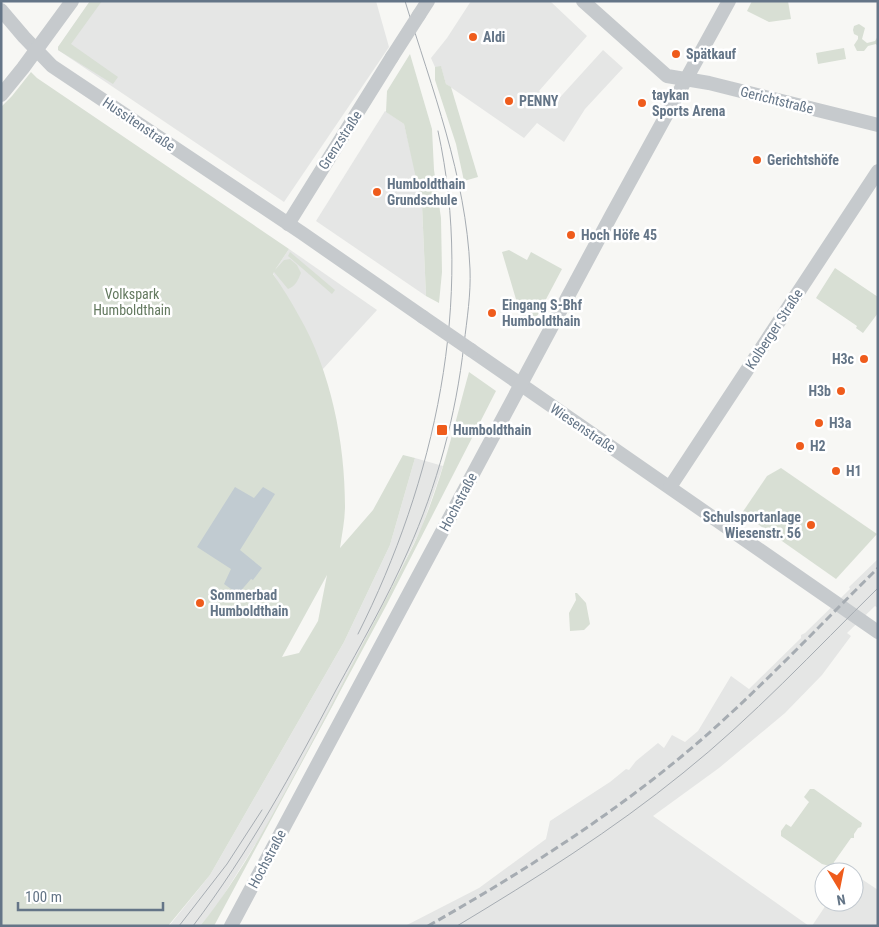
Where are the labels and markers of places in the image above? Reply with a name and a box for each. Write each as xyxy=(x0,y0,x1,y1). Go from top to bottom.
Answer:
place label: Aldi xyxy=(483,29,505,45)
marker: Aldi xyxy=(467,31,479,43)
place label: Spätkauf xyxy=(686,46,737,62)
marker: Spätkauf xyxy=(670,48,682,60)
place label: taykan Sports Arena xyxy=(652,87,726,119)
place label: PENNY xyxy=(519,93,559,109)
marker: PENNY xyxy=(503,95,515,107)
marker: taykan Sports Arena xyxy=(636,97,648,109)
place label: Gerichtshöfe xyxy=(767,152,839,168)
marker: Gerichtshöfe xyxy=(751,154,763,166)
place label: Humboldthain Grundschule xyxy=(387,176,466,208)
marker: Humboldthain Grundschule xyxy=(371,186,383,198)
place label: Hoch Höfe 45 xyxy=(581,227,657,243)
marker: Hoch Höfe 45 xyxy=(565,229,577,241)
place label: Eingang S-Bhf Humboldthain xyxy=(502,297,582,329)
marker: Eingang S-Bhf Humboldthain xyxy=(486,307,498,319)
place label: H3c xyxy=(832,351,855,367)
marker: H3c xyxy=(858,353,870,365)
place label: H3b xyxy=(808,383,831,399)
marker: H3b xyxy=(835,385,847,397)
place label: H3a xyxy=(829,415,852,431)
marker: H3a xyxy=(813,417,825,429)
place label: Humboldthain xyxy=(453,422,532,438)
marker: Humboldthain xyxy=(435,423,449,437)
place label: H2 xyxy=(810,438,826,454)
marker: H2 xyxy=(794,440,806,452)
place label: H1 xyxy=(846,463,862,479)
marker: H1 xyxy=(830,465,842,477)
place label: Schulsportanlage Wiesenstr. 56 xyxy=(703,509,801,541)
marker: Schulsportanlage Wiesenstr. 56 xyxy=(805,519,817,531)
place label: Sommerbad Humboldthain xyxy=(210,587,289,619)
marker: Sommerbad Humboldthain xyxy=(194,597,206,609)

